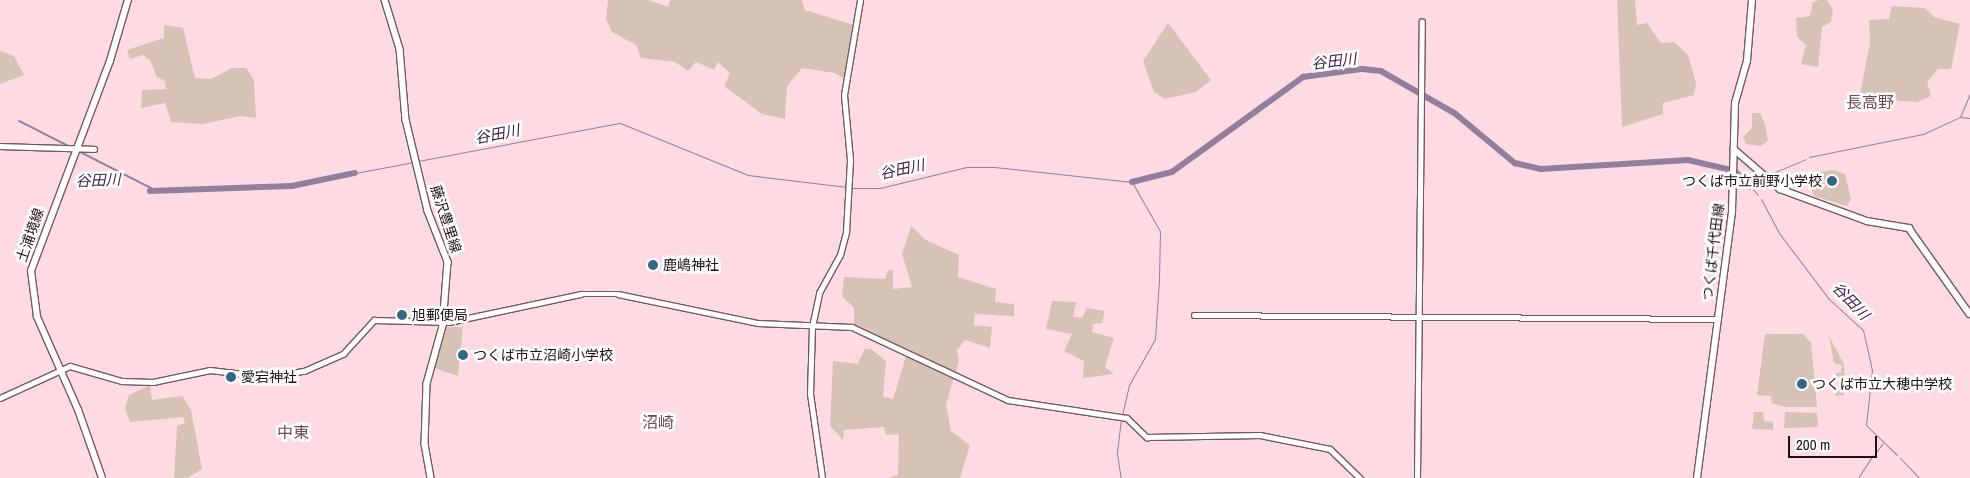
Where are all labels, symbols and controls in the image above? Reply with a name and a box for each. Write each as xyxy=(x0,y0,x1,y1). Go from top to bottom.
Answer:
water label: 谷田川 xyxy=(1311,49,1357,73)
district label: 長高野 xyxy=(1846,92,1894,112)
water label: 谷田川 xyxy=(473,121,521,147)
water label: 谷田川 xyxy=(878,156,926,182)
water label: 谷田川 xyxy=(75,170,121,190)
place label: つくば市立前野小学校 xyxy=(1682,173,1822,189)
marker: つくば市立前野小学校 xyxy=(1826,175,1838,187)
street label: 藤沢豊里線 xyxy=(427,183,465,255)
street label: つくば千代田線 xyxy=(1699,202,1727,302)
street label: 土浦境線 xyxy=(13,206,47,264)
place label: 鹿嶋神社 xyxy=(663,257,719,273)
marker: 鹿嶋神社 xyxy=(647,259,659,271)
water label: 谷田川 xyxy=(1829,279,1873,323)
place label: 旭郵便局 xyxy=(412,307,468,323)
marker: 旭郵便局 xyxy=(396,309,408,321)
place label: つくば市立沼崎小学校 xyxy=(473,347,613,363)
marker: つくば市立沼崎小学校 xyxy=(457,349,469,361)
place label: 愛宕神社 xyxy=(241,369,297,385)
marker: 愛宕神社 xyxy=(225,371,237,383)
place label: つくば市立大穂中学校 xyxy=(1812,376,1952,392)
marker: つくば市立大穂中学校 xyxy=(1796,378,1808,390)
district label: 沼崎 xyxy=(642,412,674,432)
district label: 中東 xyxy=(277,422,309,442)
scale bar xyxy=(1790,426,1879,458)
text: 200 m xyxy=(1796,434,1830,455)

